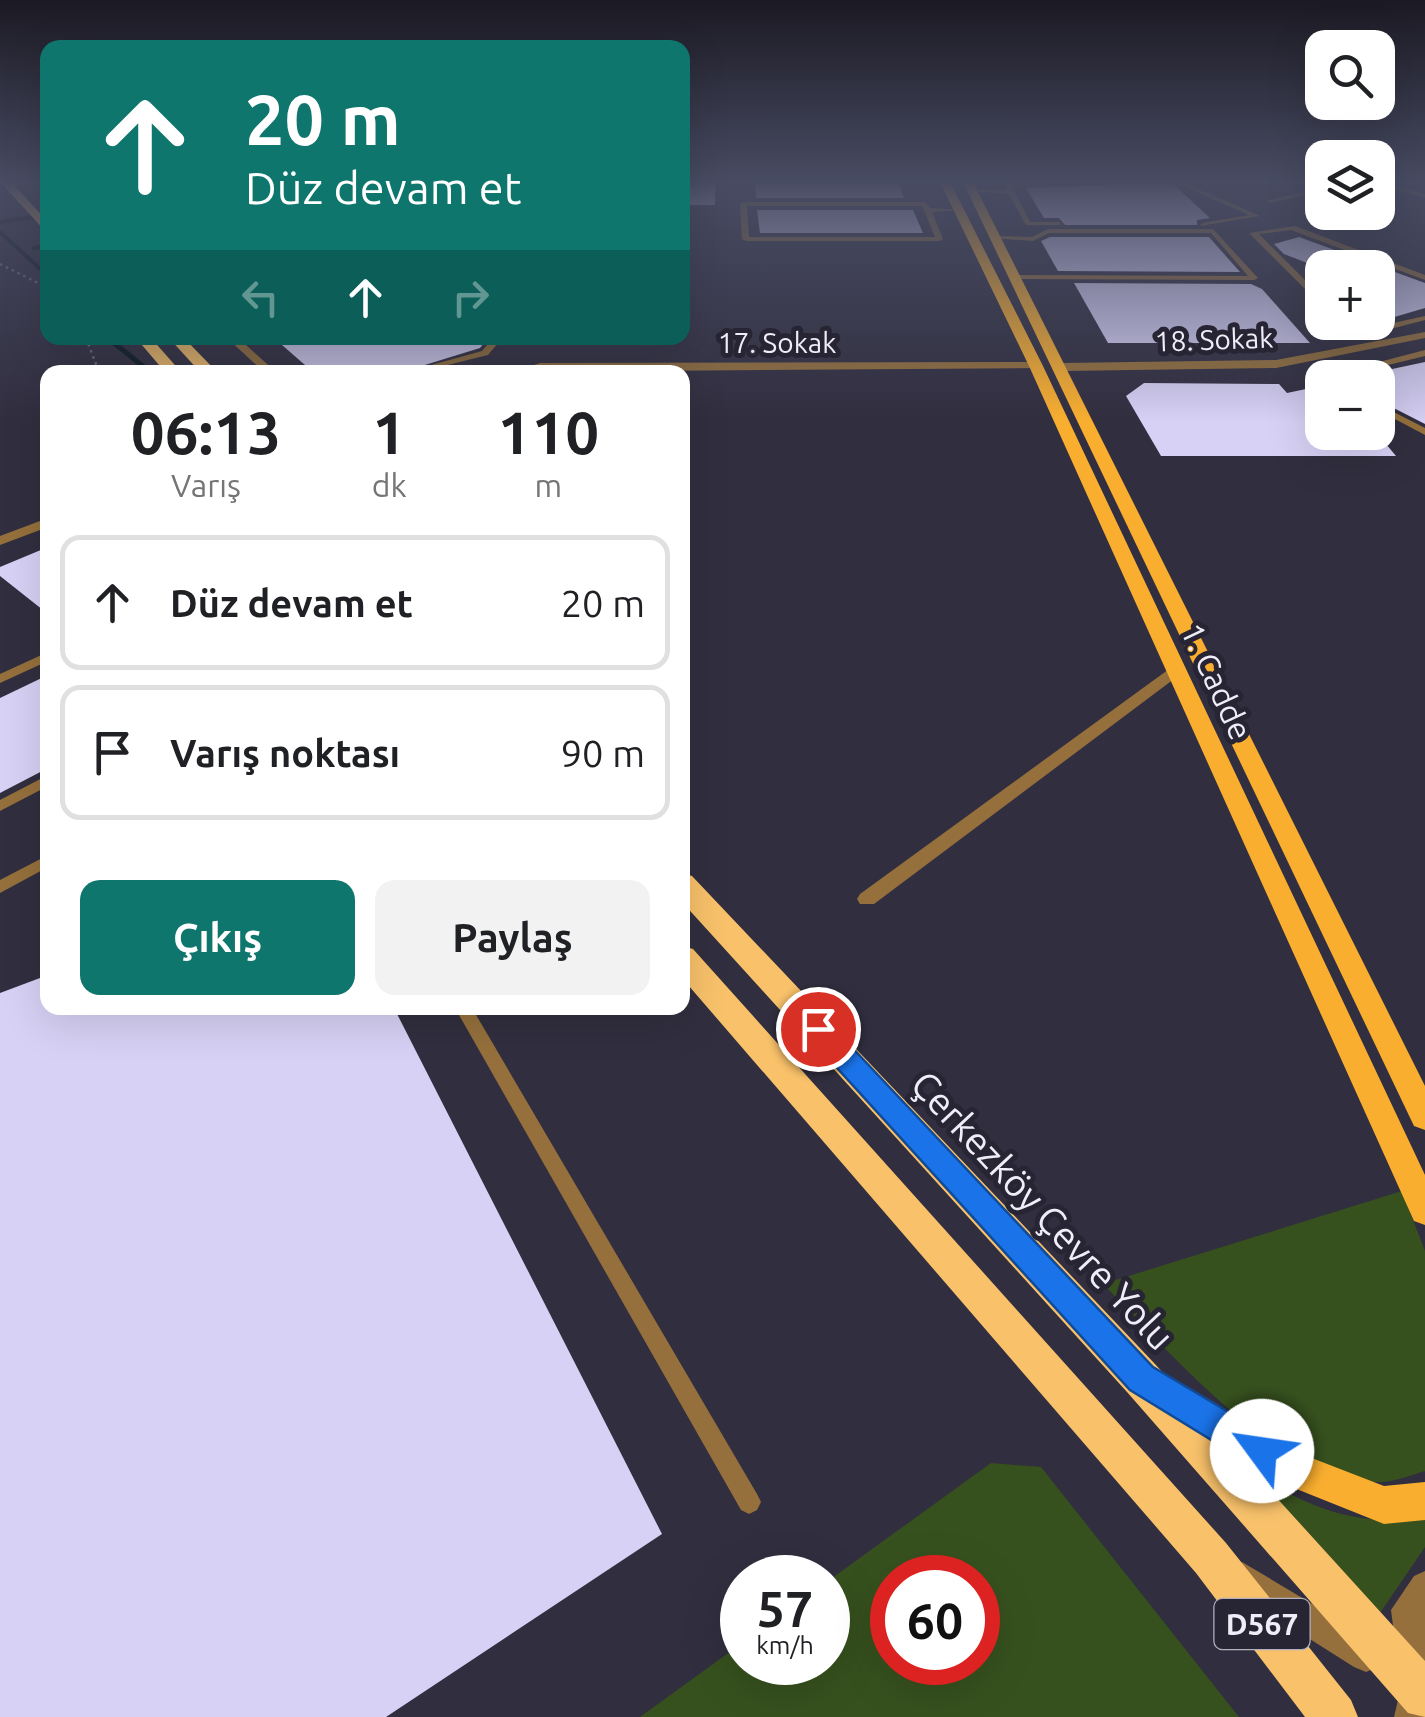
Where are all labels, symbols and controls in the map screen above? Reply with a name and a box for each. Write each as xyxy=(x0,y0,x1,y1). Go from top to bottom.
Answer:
map controls xyxy=(1305,30,1395,450)
button: search xyxy=(1305,30,1395,120)
icon: ahead xyxy=(80,80,210,210)
text: 20 m xyxy=(245,80,401,158)
button: layers xyxy=(1305,140,1395,230)
text: Düz devam et xyxy=(245,162,521,213)
button: + xyxy=(1305,250,1395,340)
icon: left xyxy=(233,270,288,325)
icon: ahead xyxy=(338,270,393,325)
icon: right xyxy=(443,270,498,325)
street label: 18. Sokak xyxy=(1154,321,1274,357)
street label: 17. Sokak xyxy=(718,327,836,358)
button: − xyxy=(1305,360,1395,450)
text: 06:13 xyxy=(131,398,281,465)
text: 1 xyxy=(372,398,406,465)
text: 110 xyxy=(498,398,599,465)
text: Varış xyxy=(171,467,241,503)
text: dk xyxy=(372,467,407,503)
text: m xyxy=(535,467,562,503)
icon: ahead xyxy=(85,575,140,630)
text: Düz devam et xyxy=(170,582,413,624)
text: 20 m xyxy=(561,582,645,624)
street label: 1. Cadde xyxy=(1174,617,1260,745)
icon: arrive xyxy=(85,725,140,780)
text: Varış noktası xyxy=(170,732,400,774)
text: 90 m xyxy=(561,732,645,774)
button: Çıkış xyxy=(80,880,355,995)
button: Paylaş xyxy=(375,880,650,995)
pin xyxy=(776,987,861,1072)
icon: arrive xyxy=(791,1002,846,1057)
street label: Çerkezköy Çevre Yolu xyxy=(903,1062,1183,1358)
position arrow xyxy=(1210,1399,1314,1503)
speed limit sign: 60 xyxy=(870,1555,1000,1685)
text: 57 xyxy=(757,1580,813,1636)
road number: D567 xyxy=(1214,1599,1310,1649)
text: km/h xyxy=(756,1631,814,1659)

